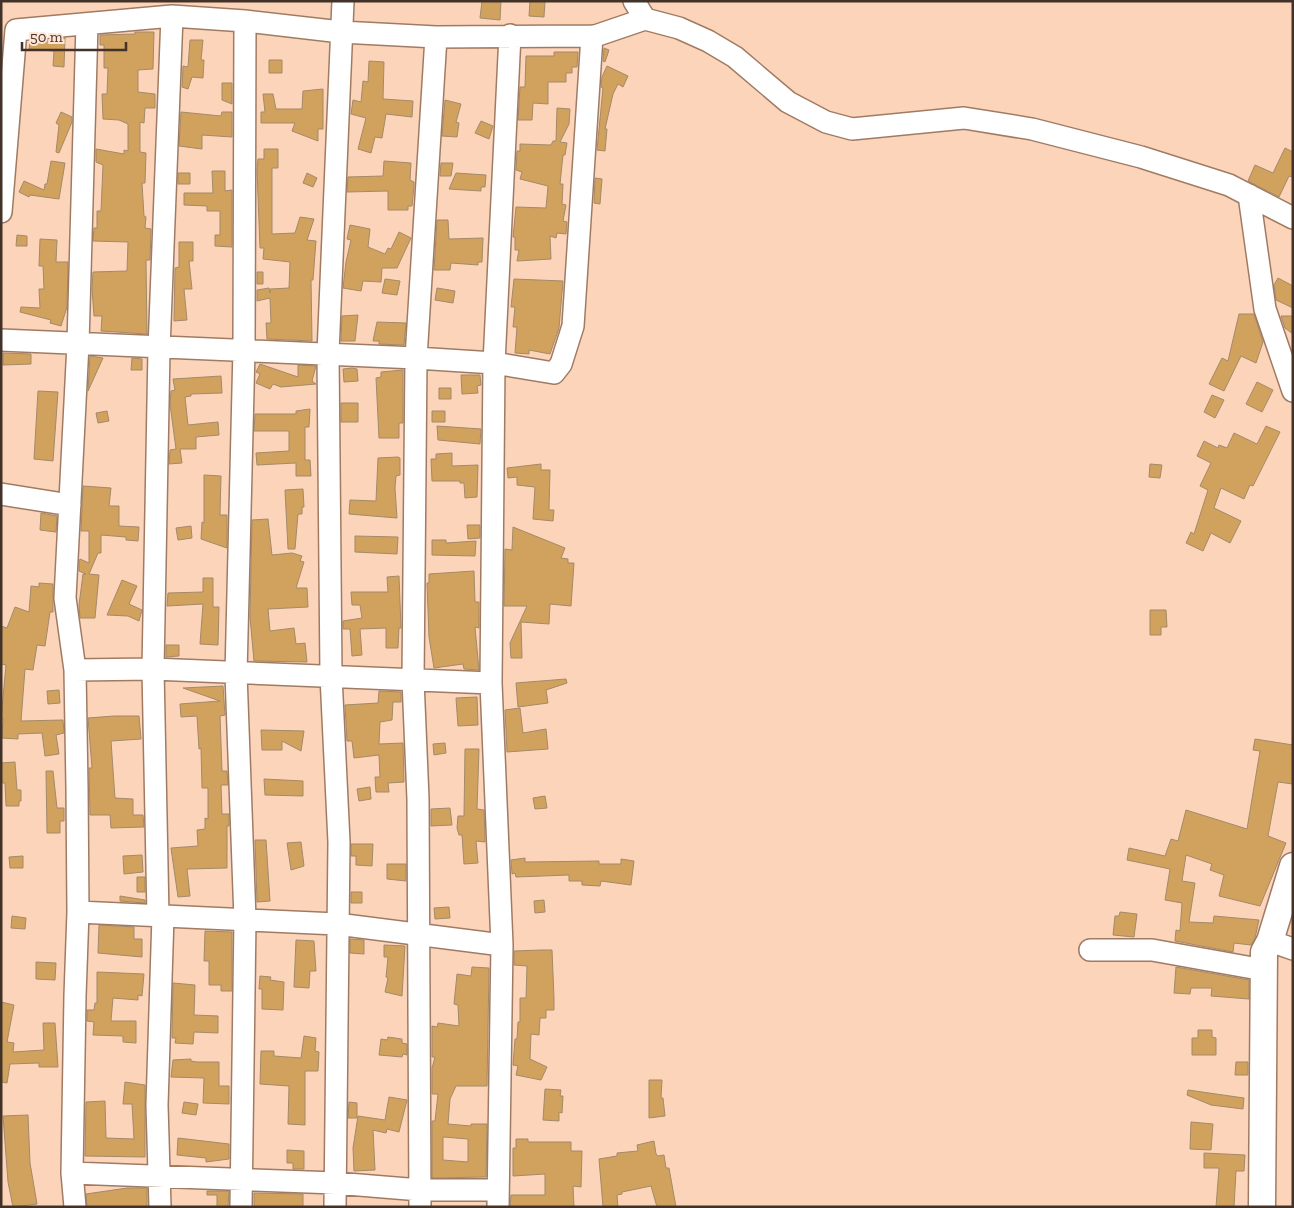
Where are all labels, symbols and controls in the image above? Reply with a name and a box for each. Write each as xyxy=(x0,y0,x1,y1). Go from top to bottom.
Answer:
scale bar xyxy=(22,20,126,52)
text: 50 m xyxy=(30,28,63,46)

